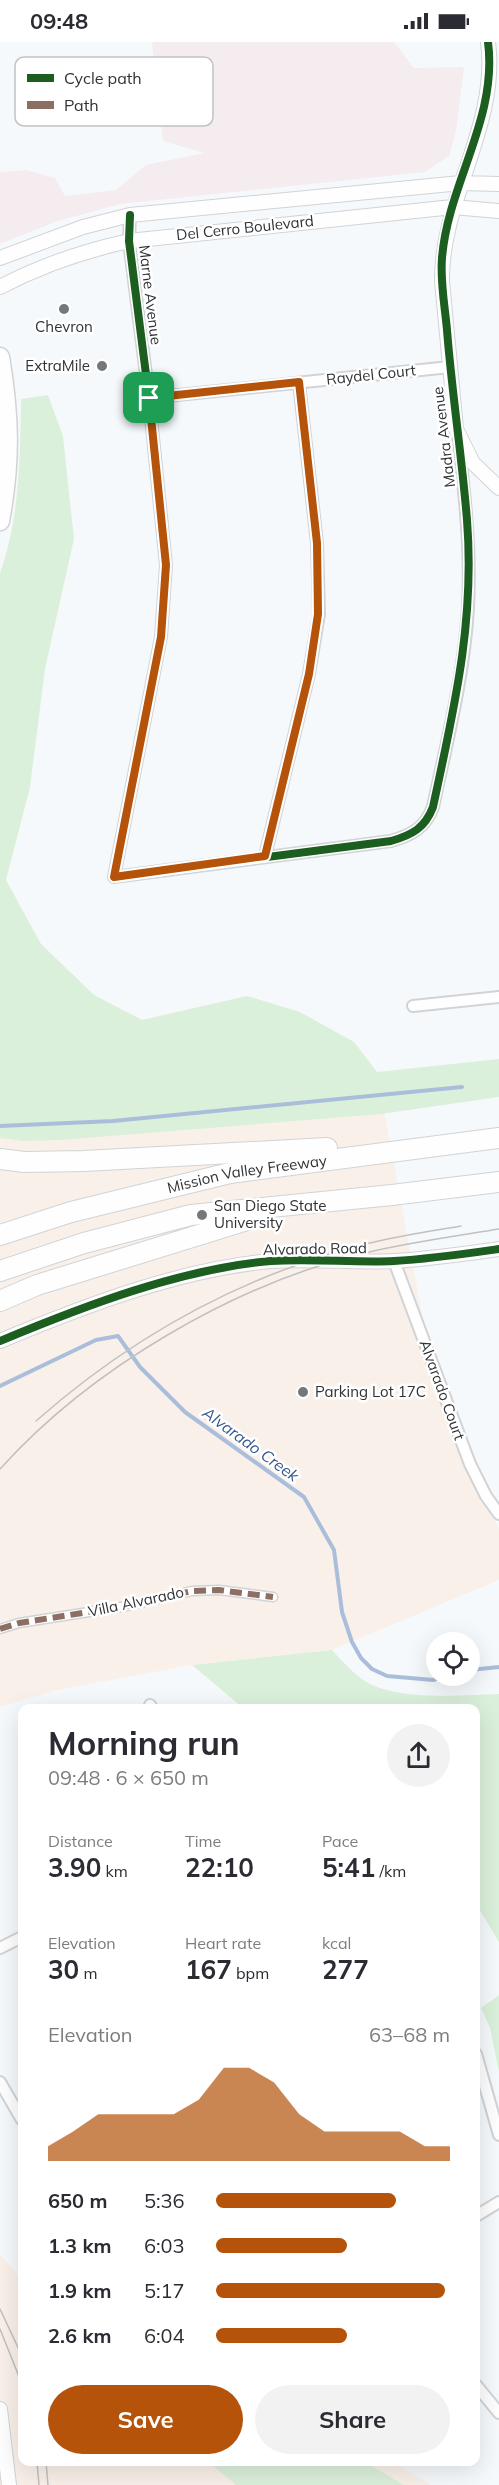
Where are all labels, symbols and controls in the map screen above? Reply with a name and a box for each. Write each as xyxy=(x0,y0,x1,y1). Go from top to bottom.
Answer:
text: 09:48 xyxy=(30,7,88,35)
legend xyxy=(15,57,213,126)
text: Cycle path xyxy=(64,68,142,88)
text: Path xyxy=(64,95,99,115)
street label: Del Cerro Boulevard xyxy=(175,211,315,244)
street label: Marne Avenue xyxy=(135,244,166,346)
marker: Chevron xyxy=(57,302,71,316)
place label: Chevron xyxy=(35,317,93,336)
place label: ExtraMile xyxy=(25,356,90,375)
marker: ExtraMile xyxy=(95,359,109,373)
street label: Raydel Court xyxy=(325,360,417,389)
pin xyxy=(123,372,174,423)
icon: arrive xyxy=(132,381,165,414)
street label: Madra Avenue xyxy=(428,386,459,489)
street label: Mission Valley Freeway xyxy=(165,1150,328,1197)
place label: San Diego State University xyxy=(214,1196,326,1232)
marker: San Diego State University xyxy=(195,1208,209,1222)
street label: Alvarado Road xyxy=(263,1238,367,1259)
street label: Alvarado Court xyxy=(416,1337,469,1443)
place label: Parking Lot 17C xyxy=(315,1382,426,1401)
marker: Parking Lot 17C xyxy=(296,1385,310,1399)
water label: Alvarado Creek xyxy=(198,1402,304,1486)
street label: Villa Alvarado xyxy=(86,1582,186,1621)
map controls xyxy=(426,1632,480,1686)
button: locate xyxy=(426,1632,480,1686)
text: Morning run xyxy=(48,1722,240,1763)
button: share xyxy=(387,1724,450,1787)
text: 09:48 · 6 × 650 m xyxy=(48,1765,209,1790)
text: Distance xyxy=(48,1831,113,1851)
text: Time xyxy=(185,1831,221,1851)
text: Pace xyxy=(322,1831,358,1851)
text: 3.90 xyxy=(48,1851,101,1884)
text: 22:10 xyxy=(185,1851,254,1884)
text: 5:41 xyxy=(322,1851,375,1884)
text: km xyxy=(101,1861,128,1881)
text: /km xyxy=(375,1861,406,1881)
text: Elevation xyxy=(48,1933,116,1953)
text: Heart rate xyxy=(185,1933,261,1953)
text: kcal xyxy=(322,1933,351,1953)
text: 30 xyxy=(48,1953,79,1986)
text: 167 xyxy=(185,1953,232,1986)
text: 277 xyxy=(322,1953,369,1986)
text: m xyxy=(79,1963,97,1983)
text: bpm xyxy=(232,1963,269,1983)
text: Elevation xyxy=(48,2022,133,2047)
text: 63–68 m xyxy=(369,2022,450,2047)
text: 650 m xyxy=(48,2188,107,2213)
text: 5:36 xyxy=(144,2188,185,2213)
text: 1.3 km xyxy=(48,2233,111,2258)
text: 6:03 xyxy=(144,2233,185,2258)
text: 1.9 km xyxy=(48,2278,111,2303)
text: 5:17 xyxy=(144,2278,185,2303)
text: 2.6 km xyxy=(48,2323,111,2348)
text: 6:04 xyxy=(144,2323,185,2348)
button: Save xyxy=(48,2385,243,2454)
button: Share xyxy=(255,2385,450,2454)

